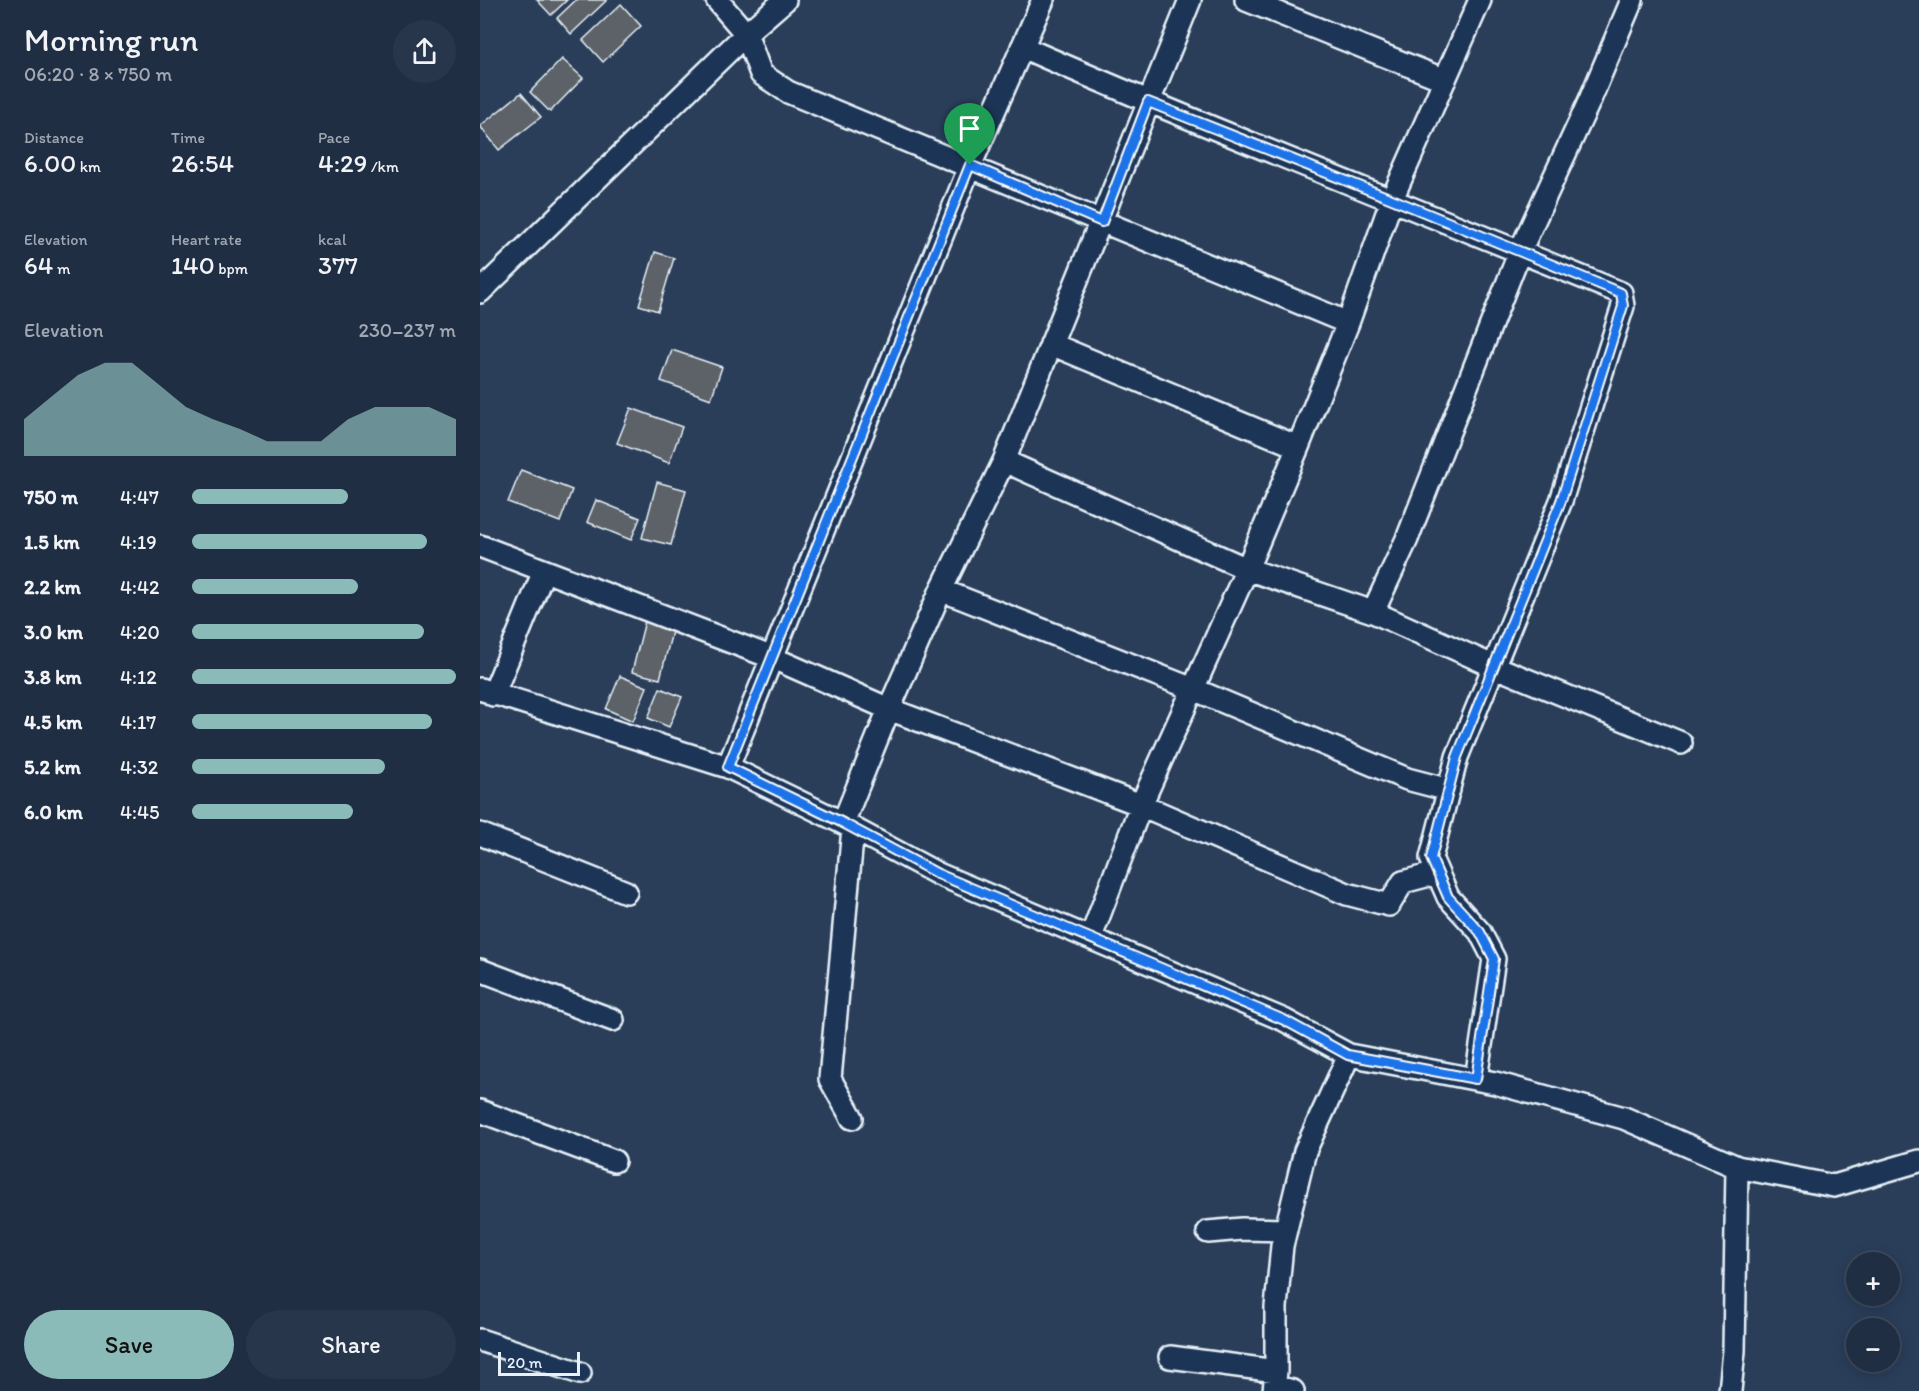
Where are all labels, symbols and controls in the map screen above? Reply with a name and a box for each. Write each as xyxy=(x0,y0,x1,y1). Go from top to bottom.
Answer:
text: Morning run xyxy=(24,20,199,59)
button: share xyxy=(393,20,456,83)
text: 06:20 · 8 × 750 m xyxy=(24,62,172,86)
pin xyxy=(944,103,995,165)
icon: arrive xyxy=(953,112,986,145)
text: Distance xyxy=(24,128,84,147)
text: Time xyxy=(171,128,205,147)
text: Pace xyxy=(318,128,350,147)
text: 6.00 xyxy=(24,147,76,179)
text: 26:54 xyxy=(171,147,234,179)
text: 4:29 xyxy=(318,147,367,179)
text: km xyxy=(76,157,101,176)
text: /km xyxy=(367,157,399,176)
text: Elevation xyxy=(24,230,88,249)
text: Heart rate xyxy=(171,230,242,249)
text: kcal xyxy=(318,230,346,249)
text: 64 xyxy=(24,249,53,281)
text: 140 xyxy=(171,249,215,281)
text: 377 xyxy=(318,249,358,281)
text: m xyxy=(53,259,70,278)
text: bpm xyxy=(215,259,248,278)
text: Elevation xyxy=(24,318,103,342)
text: 230–237 m xyxy=(358,318,456,342)
text: 750 m xyxy=(24,485,78,509)
text: 4:47 xyxy=(120,485,159,509)
text: 1.5 km xyxy=(24,530,80,554)
text: 4:19 xyxy=(120,530,157,554)
text: 2.2 km xyxy=(24,575,81,599)
text: 4:42 xyxy=(120,575,159,599)
text: 3.0 km xyxy=(24,620,83,644)
text: 4:20 xyxy=(120,620,160,644)
text: 3.8 km xyxy=(24,665,82,689)
text: 4:12 xyxy=(120,665,157,689)
text: 4.5 km xyxy=(24,710,82,734)
text: 4:17 xyxy=(120,710,156,734)
text: 5.2 km xyxy=(24,755,81,779)
text: 4:32 xyxy=(120,755,158,779)
text: 6.0 km xyxy=(24,800,83,824)
text: 4:45 xyxy=(120,800,159,824)
map controls xyxy=(1846,1252,1900,1372)
button: + xyxy=(1846,1252,1900,1306)
button: Save xyxy=(24,1310,234,1379)
button: Share xyxy=(246,1310,456,1379)
button: − xyxy=(1846,1318,1900,1372)
scale bar xyxy=(498,1349,580,1376)
text: 20 m xyxy=(507,1353,542,1372)

